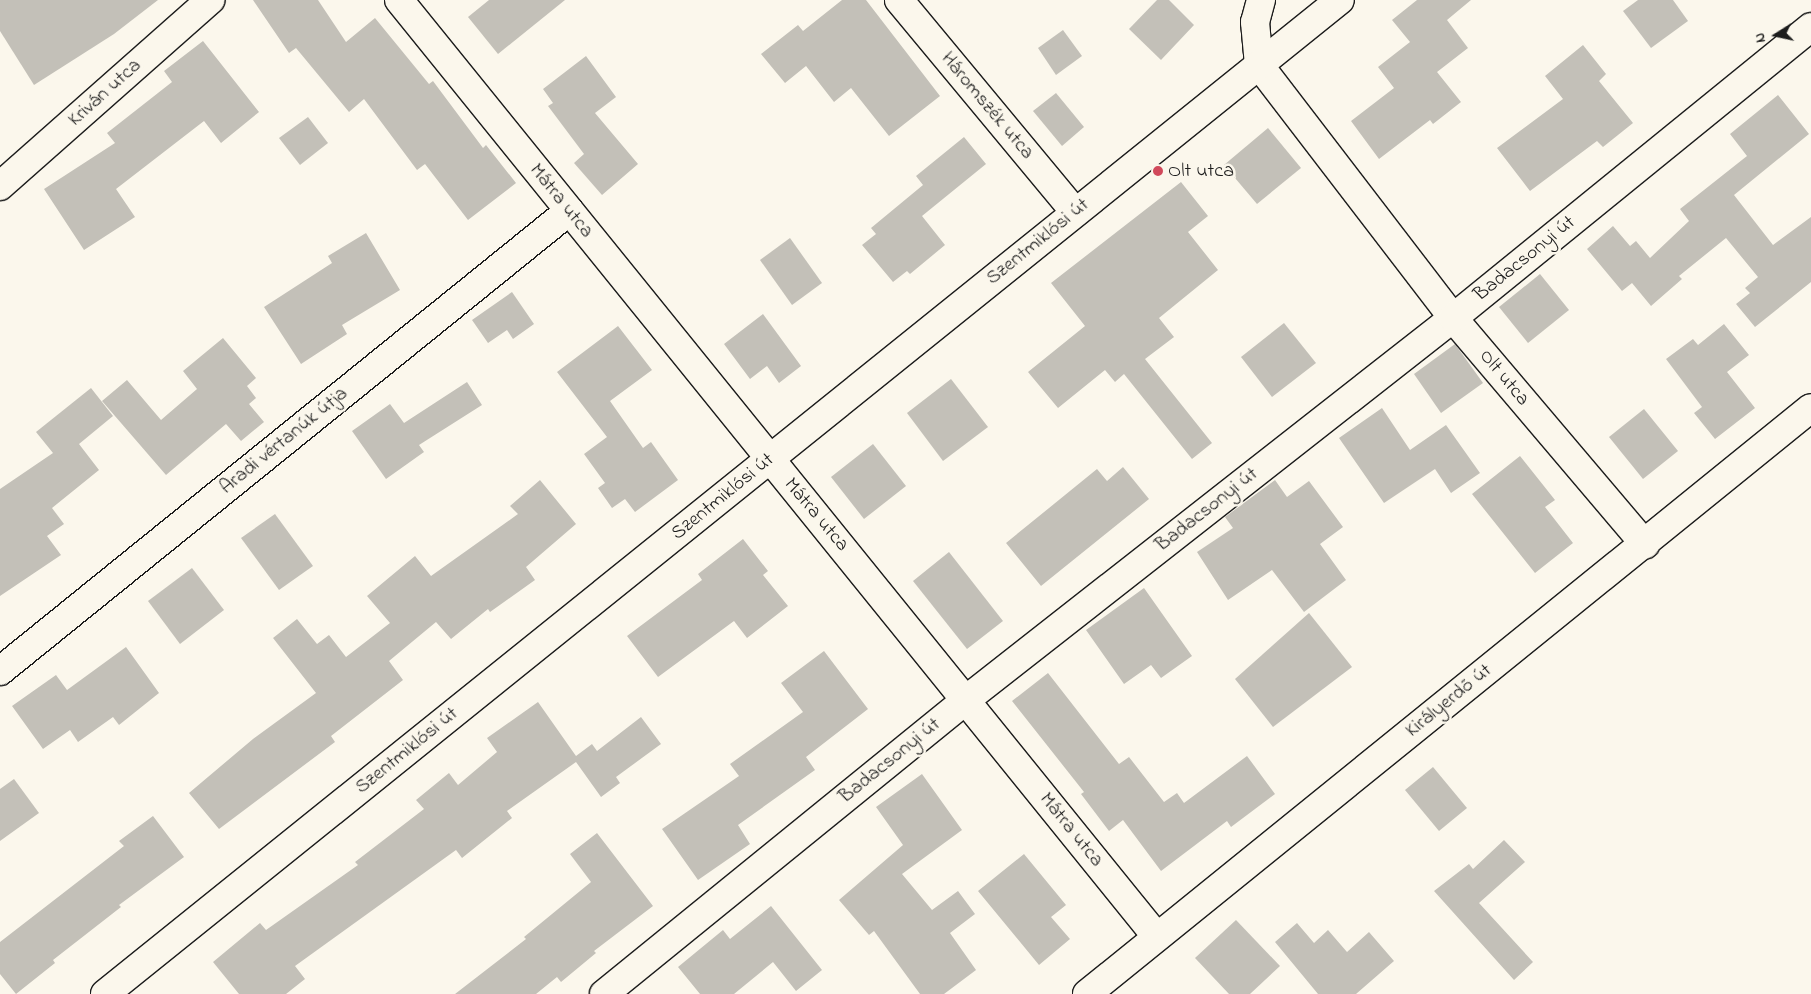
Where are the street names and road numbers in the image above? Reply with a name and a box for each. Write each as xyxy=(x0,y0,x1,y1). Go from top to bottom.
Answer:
street label: Háromszék utca xyxy=(935,47,1039,165)
street label: Kriván utca xyxy=(64,54,146,132)
street label: Mátra utca xyxy=(524,159,598,243)
street label: Szentmiklósi út xyxy=(982,193,1094,291)
street label: Badacsonyi út xyxy=(1469,211,1581,307)
street label: Olt utca xyxy=(1474,345,1534,411)
street label: Aradi vértanúk útja xyxy=(215,382,353,500)
street label: Szentmiklósi út xyxy=(667,448,779,546)
street label: Badacsonyi út xyxy=(1151,463,1263,557)
street label: Mátra utca xyxy=(778,473,854,557)
street label: Királyerdő út xyxy=(1401,659,1497,743)
street label: Szentmiklósi út xyxy=(351,702,463,800)
street label: Badacsonyi út xyxy=(834,713,946,809)
street label: Mátra utca xyxy=(1034,788,1108,872)

